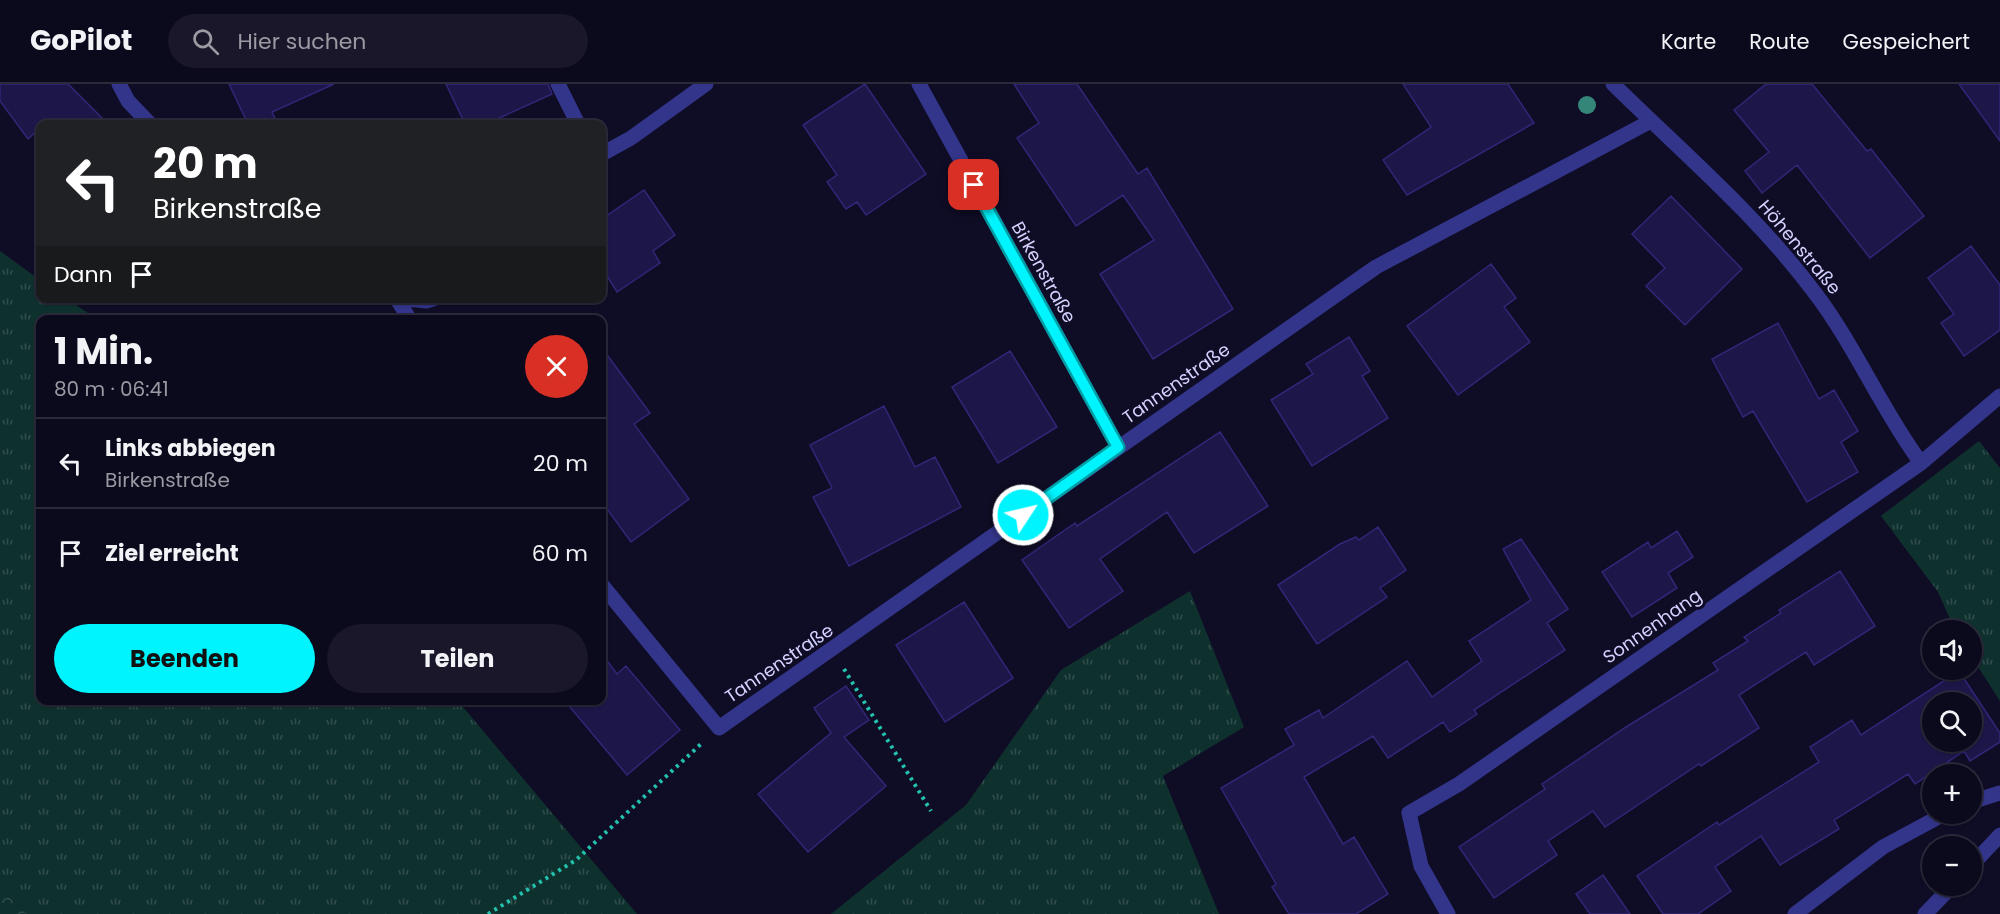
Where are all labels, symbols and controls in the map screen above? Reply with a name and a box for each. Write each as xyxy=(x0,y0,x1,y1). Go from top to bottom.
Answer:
search box xyxy=(168,14,588,68)
text: GoPilot xyxy=(30,21,132,60)
icon: search xyxy=(189,25,222,58)
text: Hier suchen xyxy=(237,26,366,57)
text: Karte xyxy=(1661,27,1716,56)
text: Route xyxy=(1749,27,1810,56)
text: Gespeichert xyxy=(1843,27,1970,56)
text: 20 m xyxy=(153,134,258,193)
icon: left xyxy=(54,144,132,222)
pin xyxy=(948,159,999,210)
icon: arrive xyxy=(957,168,990,201)
text: Birkenstraße xyxy=(153,190,322,227)
street label: Höhenstraße xyxy=(1753,194,1847,300)
street label: Birkenstraße xyxy=(1006,217,1082,327)
icon: arrive xyxy=(125,258,158,291)
text: Dann xyxy=(54,259,113,290)
text: 1 Min. xyxy=(54,326,153,377)
button: close xyxy=(525,335,588,398)
street label: Tannenstraße xyxy=(1117,337,1235,429)
text: 80 m · 06:41 xyxy=(54,375,169,403)
text: Links abbiegen xyxy=(105,433,276,464)
icon: left xyxy=(54,447,87,480)
text: 20 m xyxy=(533,448,588,479)
text: Birkenstraße xyxy=(105,466,230,494)
position arrow xyxy=(991,483,1055,547)
icon: arrive xyxy=(54,537,87,570)
text: Ziel erreicht xyxy=(105,538,239,569)
text: 60 m xyxy=(532,538,588,569)
street label: Sonnenhang xyxy=(1598,583,1706,669)
street label: Tannenstraße xyxy=(720,617,838,709)
map controls xyxy=(1922,620,1982,896)
button: sound xyxy=(1922,620,1982,680)
button: Beenden xyxy=(54,624,315,693)
button: Teilen xyxy=(327,624,588,693)
button: search xyxy=(1922,692,1982,752)
button: + xyxy=(1922,764,1982,824)
button: − xyxy=(1922,836,1982,896)

